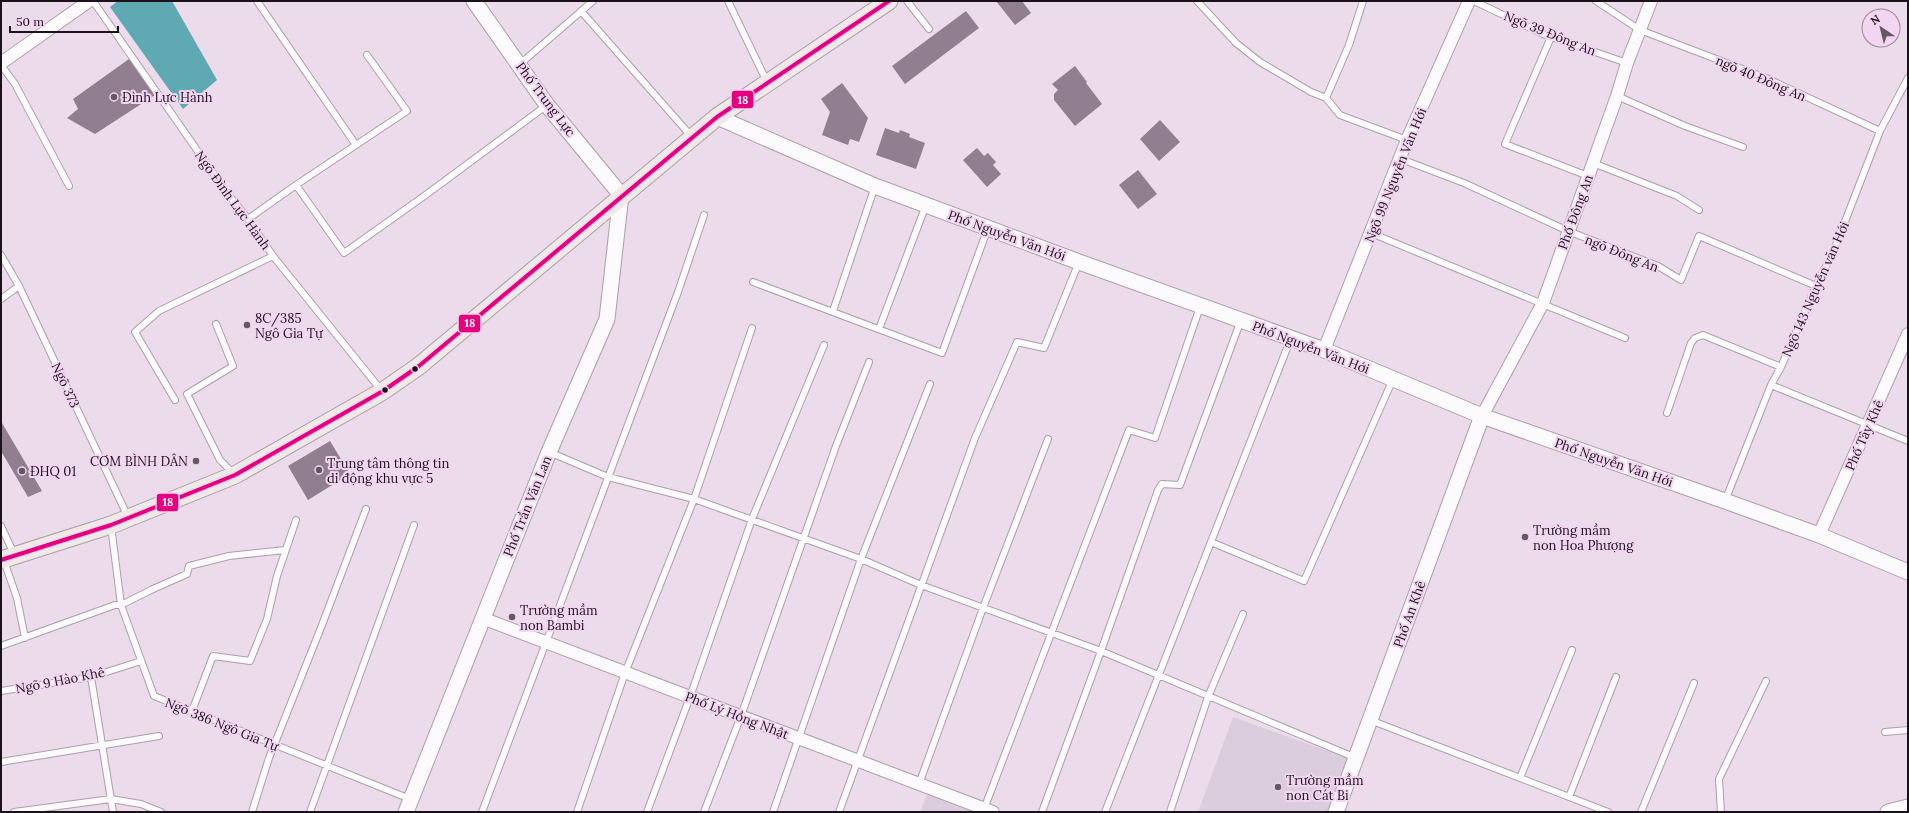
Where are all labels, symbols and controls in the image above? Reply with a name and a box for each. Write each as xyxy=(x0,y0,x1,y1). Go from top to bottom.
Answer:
street label: Ngõ 39 Đông An xyxy=(1501,7,1599,60)
scale bar xyxy=(10,8,118,34)
north arrow xyxy=(1861,8,1901,48)
text: N xyxy=(1868,11,1883,28)
text: 50 m xyxy=(16,14,44,29)
street label: ngõ 40 Đông An xyxy=(1713,52,1809,105)
street label: Phố Trung Lực xyxy=(512,59,579,140)
place label: Đình Lực Hành xyxy=(122,89,213,106)
line badge: 18 xyxy=(731,90,754,109)
marker: Đình Lực Hành xyxy=(109,92,119,102)
text: 18 xyxy=(738,93,748,107)
street label: Ngõ 99 Nguyễn Văn Hới xyxy=(1361,105,1430,245)
street label: Ngõ Đình Lực Hành xyxy=(191,147,274,253)
street label: Phố Đông An xyxy=(1554,172,1597,252)
street label: Phố Nguyễn Văn Hới xyxy=(946,206,1068,265)
street label: Ngõ 143 Nguyễn văn Hới xyxy=(1778,219,1853,359)
street label: ngõ Đông An xyxy=(1583,231,1661,276)
place label: 8C/385 Ngô Gia Tự xyxy=(255,310,324,342)
line badge: 18 xyxy=(458,314,481,333)
text: 18 xyxy=(465,316,475,330)
street label: Phố Nguyễn Văn Hới xyxy=(1250,317,1372,378)
marker: 8C/385 Ngô Gia Tự xyxy=(242,320,252,330)
street label: Ngõ 373 xyxy=(48,360,83,411)
unlabelled marker xyxy=(410,364,420,374)
unlabelled marker xyxy=(380,385,390,395)
street label: Phố Tây Khê xyxy=(1841,397,1888,473)
street label: Phố Nguyễn Văn Hới xyxy=(1552,434,1676,491)
place label: CƠM BÌNH DÂN xyxy=(90,453,188,470)
street label: Phố Trần Văn Lan xyxy=(500,453,555,559)
place label: Trung tâm thông tin di động khu vực 5 xyxy=(327,455,449,487)
marker: CƠM BÌNH DÂN xyxy=(191,456,201,466)
place label: ĐHQ 01 xyxy=(30,463,76,480)
marker: Trung tâm thông tin di động khu vực 5 xyxy=(314,465,324,475)
marker: ĐHQ 01 xyxy=(17,466,27,476)
line badge: 18 xyxy=(156,493,179,512)
text: 18 xyxy=(163,495,173,509)
place label: Trường mầm non Hoa Phượng xyxy=(1533,522,1634,554)
marker: Trường mầm non Hoa Phượng xyxy=(1520,532,1530,542)
street label: Phố An Khê xyxy=(1390,578,1429,650)
place label: Trường mầm non Bambi xyxy=(520,602,598,634)
marker: Trường mầm non Bambi xyxy=(507,612,517,622)
street label: Ngõ 9 Hào Khê xyxy=(14,664,106,697)
street label: Phố Lý Hồng Nhật xyxy=(683,688,791,743)
street label: Ngõ 386 Ngô Gia Tự xyxy=(162,694,282,756)
place label: Trường mầm non Cát Bi xyxy=(1286,772,1364,804)
marker: Trường mầm non Cát Bi xyxy=(1273,782,1283,792)

